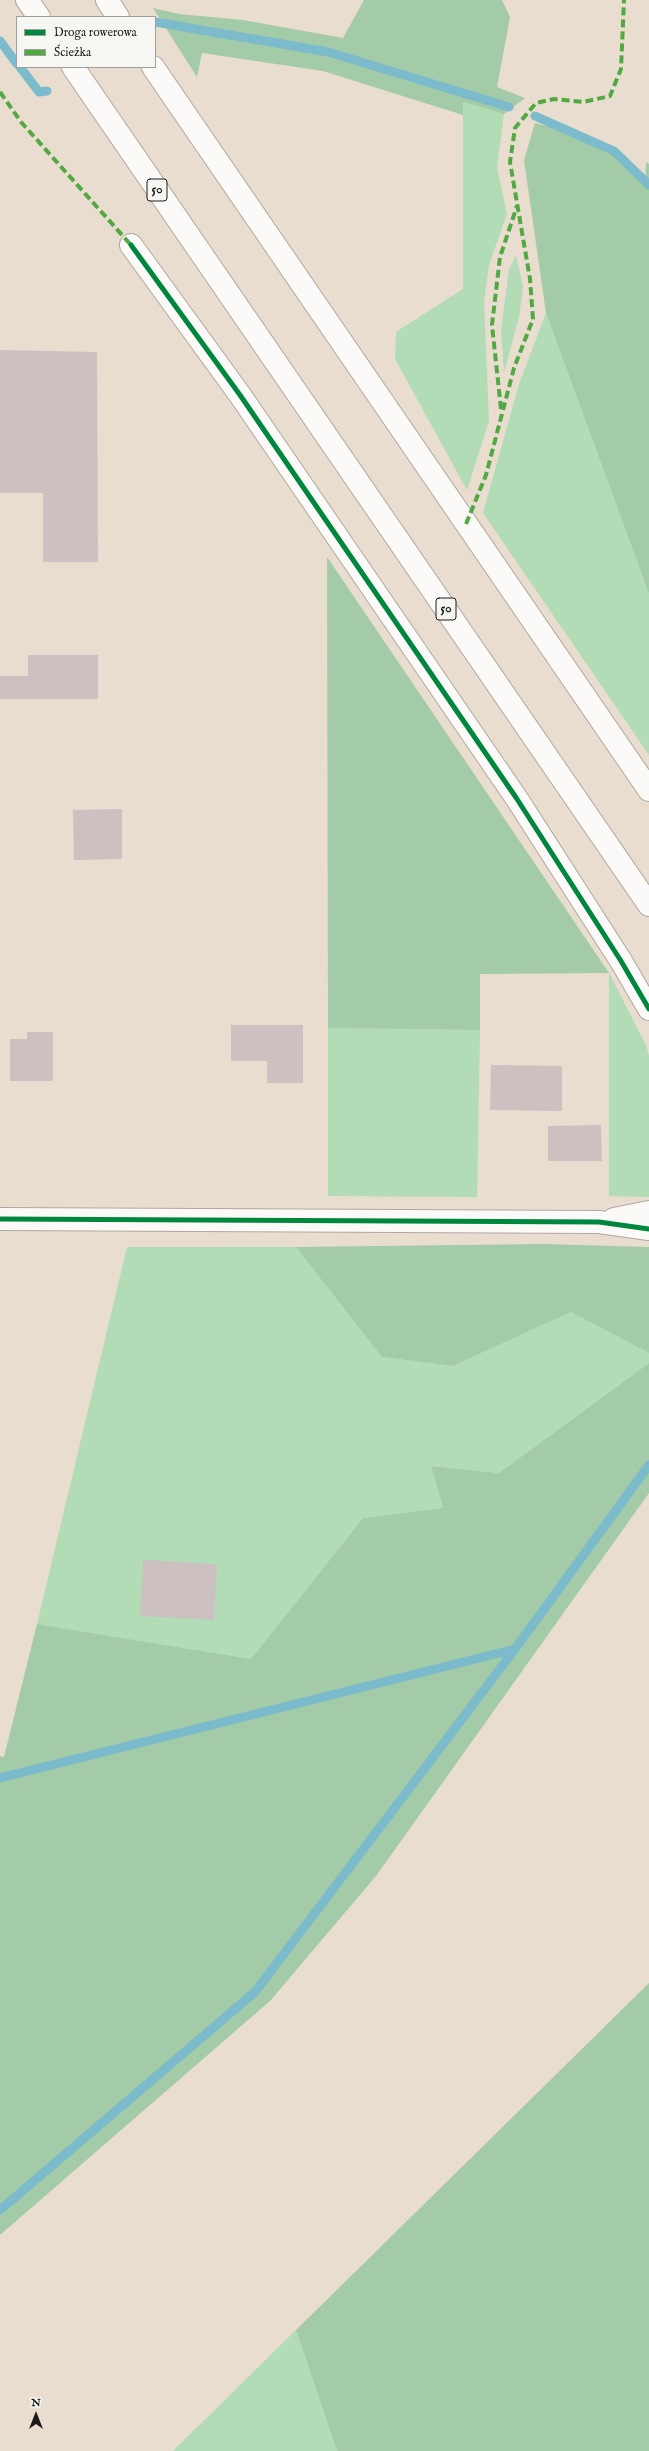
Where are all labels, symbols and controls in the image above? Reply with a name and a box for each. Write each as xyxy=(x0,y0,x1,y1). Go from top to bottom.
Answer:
legend xyxy=(16,16,156,68)
text: Droga rowerowa xyxy=(54,25,137,40)
text: Ścieżka xyxy=(54,45,91,60)
road number: 50 xyxy=(147,179,167,201)
road number: 50 xyxy=(436,598,456,620)
north arrow xyxy=(16,2395,56,2435)
text: N xyxy=(31,2396,41,2410)

